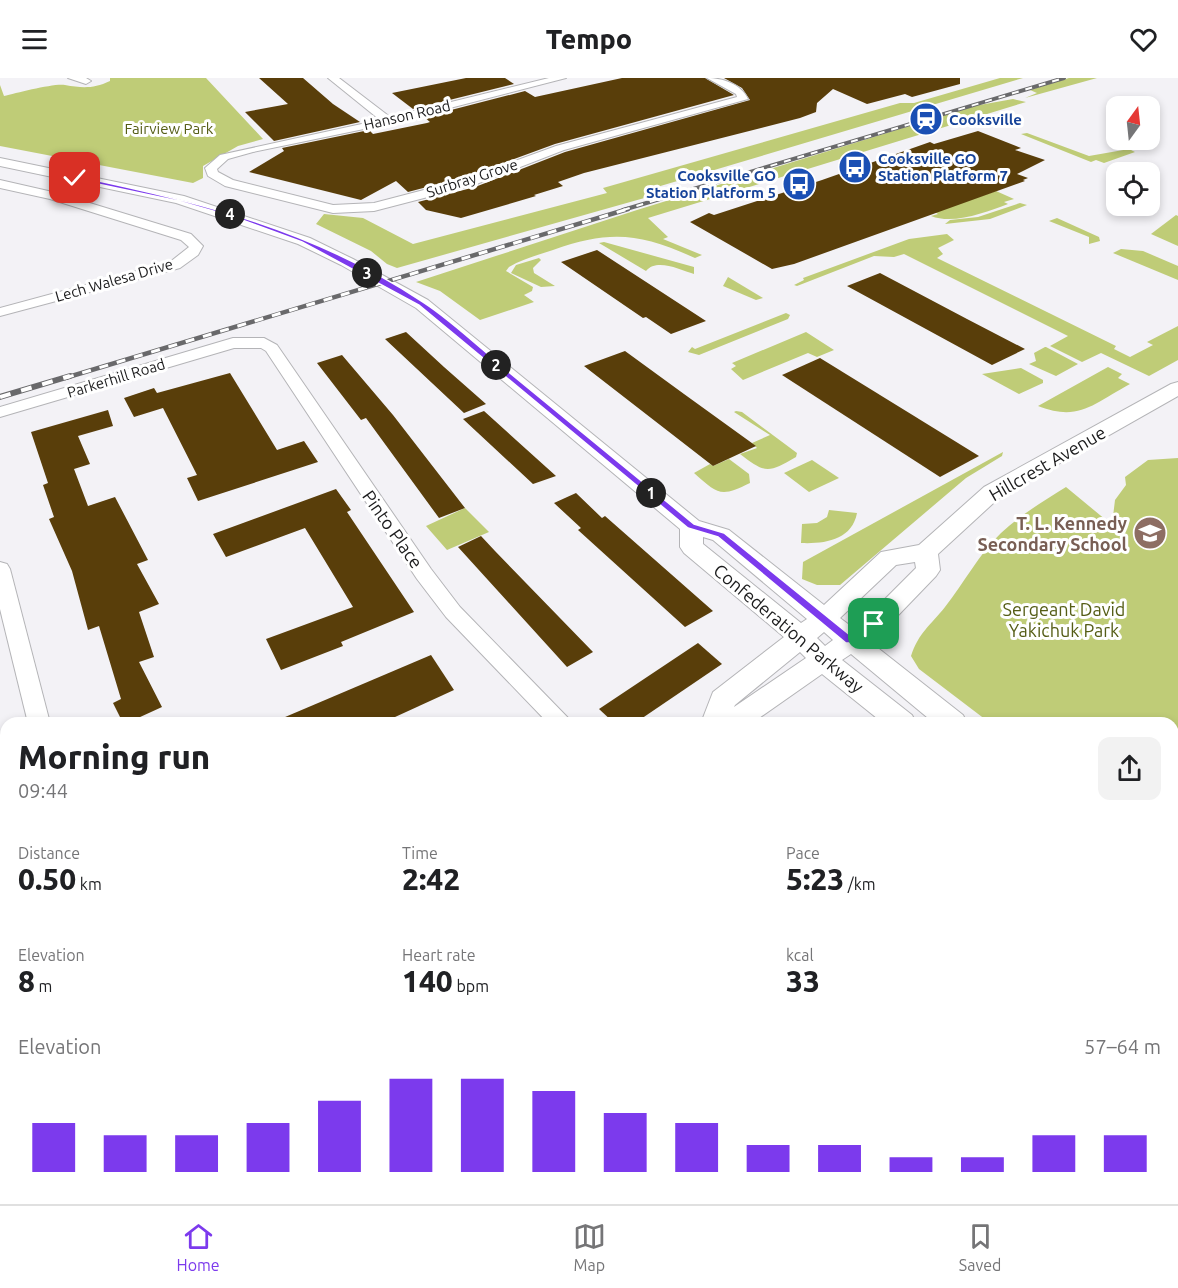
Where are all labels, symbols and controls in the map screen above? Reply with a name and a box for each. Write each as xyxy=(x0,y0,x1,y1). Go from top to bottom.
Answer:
icon: menu xyxy=(18,23,51,56)
icon: heart xyxy=(1127,23,1160,56)
text: Tempo xyxy=(546,24,632,54)
north arrow xyxy=(1106,96,1160,150)
map controls xyxy=(1106,96,1160,216)
street label: Hanson Road xyxy=(362,97,452,133)
station icon: Cooksville xyxy=(908,101,944,137)
place label: Cooksville xyxy=(949,111,1022,128)
park label: Fairview Park xyxy=(125,120,214,137)
bus stop icon: Cooksville GO Station Platform 7 xyxy=(837,149,873,185)
place label: Cooksville GO Station Platform 7 xyxy=(878,150,1008,184)
pin xyxy=(49,152,100,203)
street label: Surbray Grove xyxy=(424,155,520,201)
icon: check xyxy=(58,161,91,194)
button: locate xyxy=(1106,162,1160,216)
bus stop icon: Cooksville GO Station Platform 5 xyxy=(781,166,817,202)
place label: Cooksville GO Station Platform 5 xyxy=(646,167,776,201)
pin: 4 xyxy=(215,199,245,229)
text: 4 xyxy=(225,205,235,223)
street label: Lech Walesa Drive xyxy=(53,255,175,305)
pin: 3 xyxy=(352,258,382,288)
text: 3 xyxy=(362,264,372,282)
pin: 2 xyxy=(481,350,511,380)
street label: Parkerhill Road xyxy=(65,355,167,401)
text: 2 xyxy=(491,356,501,374)
street label: Hillcrest Avenue xyxy=(985,422,1109,504)
pin: 1 xyxy=(636,478,666,508)
text: 1 xyxy=(646,484,656,502)
street label: Pinto Place xyxy=(359,486,427,572)
place label: T. L. Kennedy Secondary School xyxy=(978,513,1128,554)
school or university icon: T. L. Kennedy Secondary School xyxy=(1132,515,1168,551)
street label: Confederation Parkway xyxy=(710,560,868,697)
pin xyxy=(848,598,899,649)
park label: Sergeant David Yakichuk Park xyxy=(1003,599,1125,640)
icon: arrive xyxy=(857,607,890,640)
button: share xyxy=(1098,737,1161,800)
text: Morning run xyxy=(18,738,210,775)
text: 09:44 xyxy=(18,779,68,802)
text: Distance xyxy=(18,844,80,862)
text: Time xyxy=(402,844,438,862)
text: Pace xyxy=(786,844,820,862)
text: 0.50 xyxy=(18,862,76,896)
text: 2:42 xyxy=(402,862,460,896)
text: 5:23 xyxy=(786,862,844,896)
text: km xyxy=(76,875,102,893)
text: /km xyxy=(844,875,876,893)
text: Elevation xyxy=(18,946,85,964)
text: Heart rate xyxy=(402,946,476,964)
text: kcal xyxy=(786,946,814,964)
text: 8 xyxy=(18,964,35,998)
text: 140 xyxy=(402,964,453,998)
text: 33 xyxy=(786,964,820,998)
text: m xyxy=(35,977,52,995)
text: bpm xyxy=(453,977,489,995)
text: Elevation xyxy=(18,1035,101,1058)
text: 57–64 m xyxy=(1084,1035,1161,1058)
tab: Home xyxy=(177,1220,220,1274)
tab: Map xyxy=(573,1220,606,1274)
tab: Saved xyxy=(959,1220,1001,1274)

